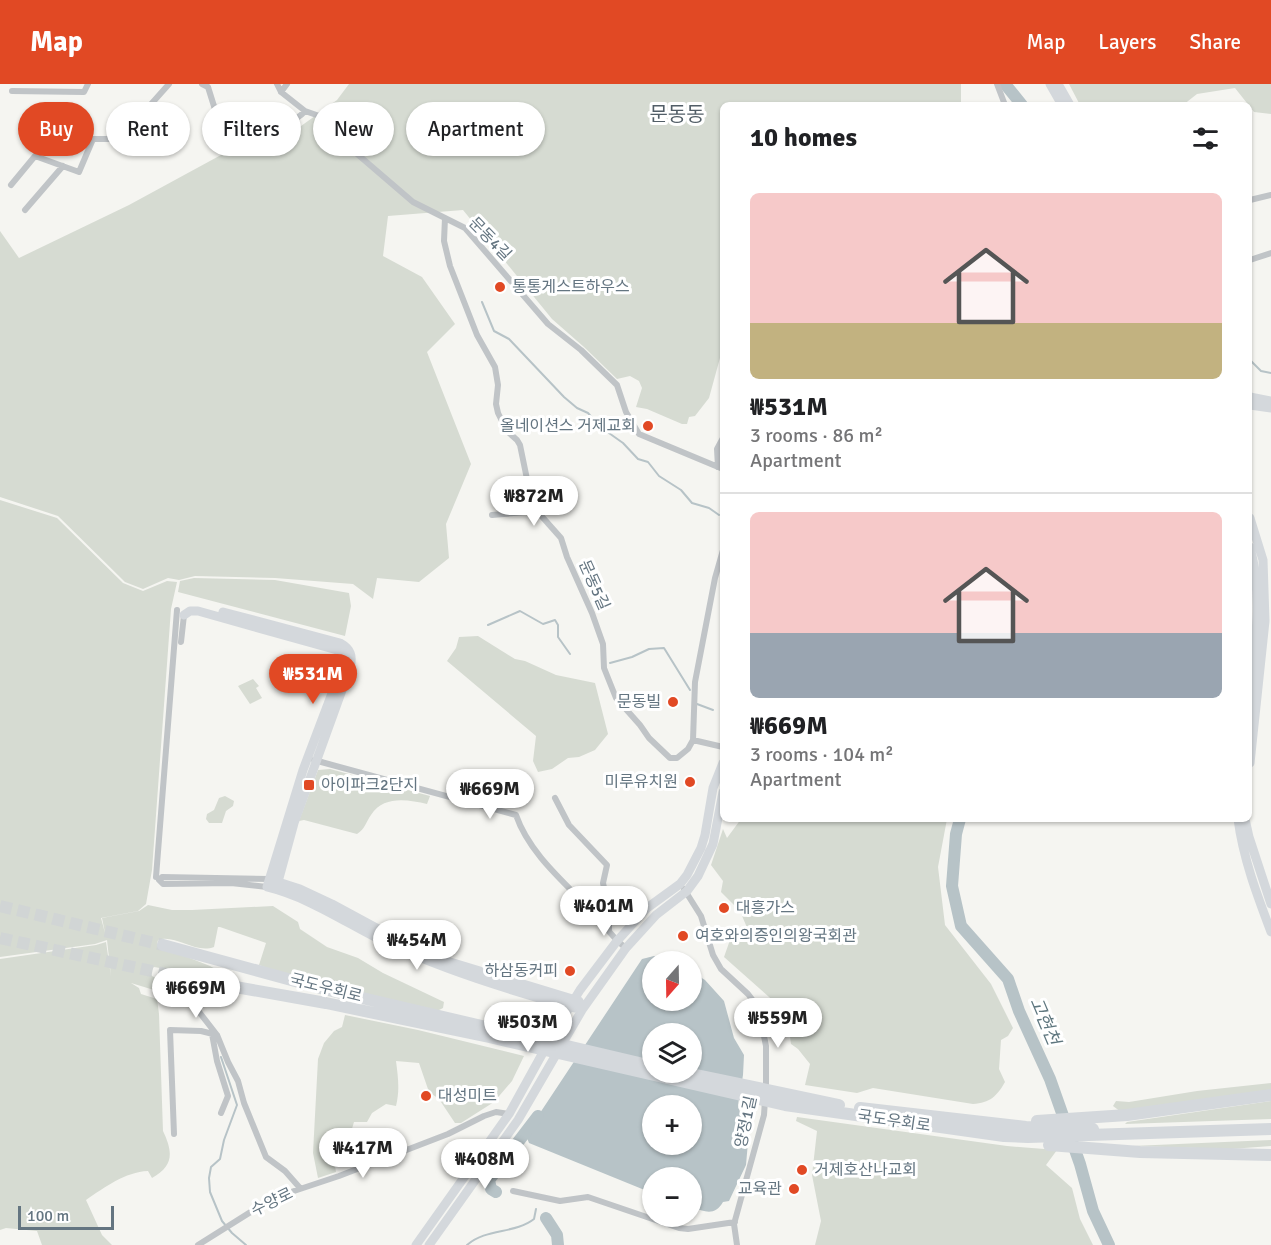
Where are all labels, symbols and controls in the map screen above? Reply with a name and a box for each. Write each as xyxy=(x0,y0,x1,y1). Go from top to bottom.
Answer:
text: Map xyxy=(30,25,83,59)
text: Map xyxy=(1027,29,1065,55)
text: Layers xyxy=(1098,29,1156,55)
text: Share xyxy=(1189,29,1241,55)
chip: Buy xyxy=(18,102,94,156)
chip: Rent xyxy=(106,102,190,156)
chip: Filters xyxy=(202,102,301,156)
chip: New xyxy=(313,102,394,156)
chip: Apartment xyxy=(406,102,545,156)
district label: 문동동 xyxy=(649,102,705,127)
text: 10 homes xyxy=(750,122,857,154)
icon: filters xyxy=(1189,122,1222,155)
street label: 문동4길 xyxy=(464,213,516,265)
icon: home xyxy=(932,232,1040,340)
place label: 통통게스트하우스 xyxy=(512,277,630,297)
marker: 통통게스트하우스 xyxy=(493,280,507,294)
text: ₩531M xyxy=(750,391,828,423)
place label: 올네이션스 거제교회 xyxy=(500,416,636,436)
marker: 올네이션스 거제교회 xyxy=(641,419,655,433)
text: 3 rooms · 86 m² xyxy=(750,423,883,448)
text: Apartment xyxy=(750,448,842,473)
pin: ₩872M xyxy=(492,476,576,527)
text: ₩872M xyxy=(504,483,564,508)
icon: home xyxy=(932,551,1040,659)
street label: 문동5길 xyxy=(574,557,614,613)
pin: ₩531M xyxy=(271,654,355,705)
text: ₩531M xyxy=(283,661,343,686)
place label: 문동빌 xyxy=(617,692,661,712)
marker: 문동빌 xyxy=(666,695,680,709)
text: ₩669M xyxy=(750,710,828,742)
text: 3 rooms · 104 m² xyxy=(750,742,894,767)
text: Apartment xyxy=(750,767,842,792)
pin: ₩669M xyxy=(448,769,532,820)
place label: 미루유치원 xyxy=(604,772,678,792)
place label: 아이파크2단지 xyxy=(321,775,418,795)
marker: 미루유치원 xyxy=(683,775,697,789)
text: ₩669M xyxy=(460,776,520,801)
marker: 아이파크2단지 xyxy=(302,778,316,792)
pin: ₩401M xyxy=(562,886,646,937)
text: ₩401M xyxy=(574,893,634,918)
place label: 대흥가스 xyxy=(736,898,795,918)
marker: 대흥가스 xyxy=(717,901,731,915)
pin: ₩454M xyxy=(375,920,459,971)
place label: 여호와의증인의왕국회관 xyxy=(695,926,857,946)
text: ₩454M xyxy=(387,927,447,952)
marker: 여호와의증인의왕국회관 xyxy=(676,929,690,943)
north arrow xyxy=(642,951,702,1011)
map controls xyxy=(642,951,702,1227)
place label: 하삼동커피 xyxy=(484,961,558,981)
marker: 하삼동커피 xyxy=(563,964,577,978)
pin: ₩669M xyxy=(154,968,238,1019)
street label: 국도우회로 xyxy=(288,969,364,1007)
text: ₩669M xyxy=(166,975,226,1000)
water label: 고현천 xyxy=(1025,994,1066,1050)
pin: ₩559M xyxy=(736,998,820,1049)
pin: ₩503M xyxy=(486,1002,570,1053)
text: ₩559M xyxy=(748,1005,808,1030)
text: ₩503M xyxy=(498,1009,558,1034)
button: layers xyxy=(642,1023,702,1083)
place label: 대성미트 xyxy=(438,1086,497,1106)
marker: 대성미트 xyxy=(419,1089,433,1103)
street label: 양정1길 xyxy=(731,1094,761,1150)
button: + xyxy=(642,1095,702,1155)
street label: 국도우회로 xyxy=(856,1106,932,1136)
pin: ₩417M xyxy=(321,1128,405,1179)
text: ₩417M xyxy=(333,1135,393,1160)
pin: ₩408M xyxy=(443,1139,527,1190)
text: ₩408M xyxy=(455,1146,515,1171)
place label: 거제호산나교회 xyxy=(814,1160,917,1180)
marker: 거제호산나교회 xyxy=(795,1163,809,1177)
button: − xyxy=(642,1167,702,1227)
place label: 교육관 xyxy=(738,1179,782,1199)
marker: 교육관 xyxy=(787,1182,801,1196)
street label: 수양로 xyxy=(248,1183,296,1221)
scale bar xyxy=(18,1203,114,1230)
text: 100 m xyxy=(27,1206,69,1226)

